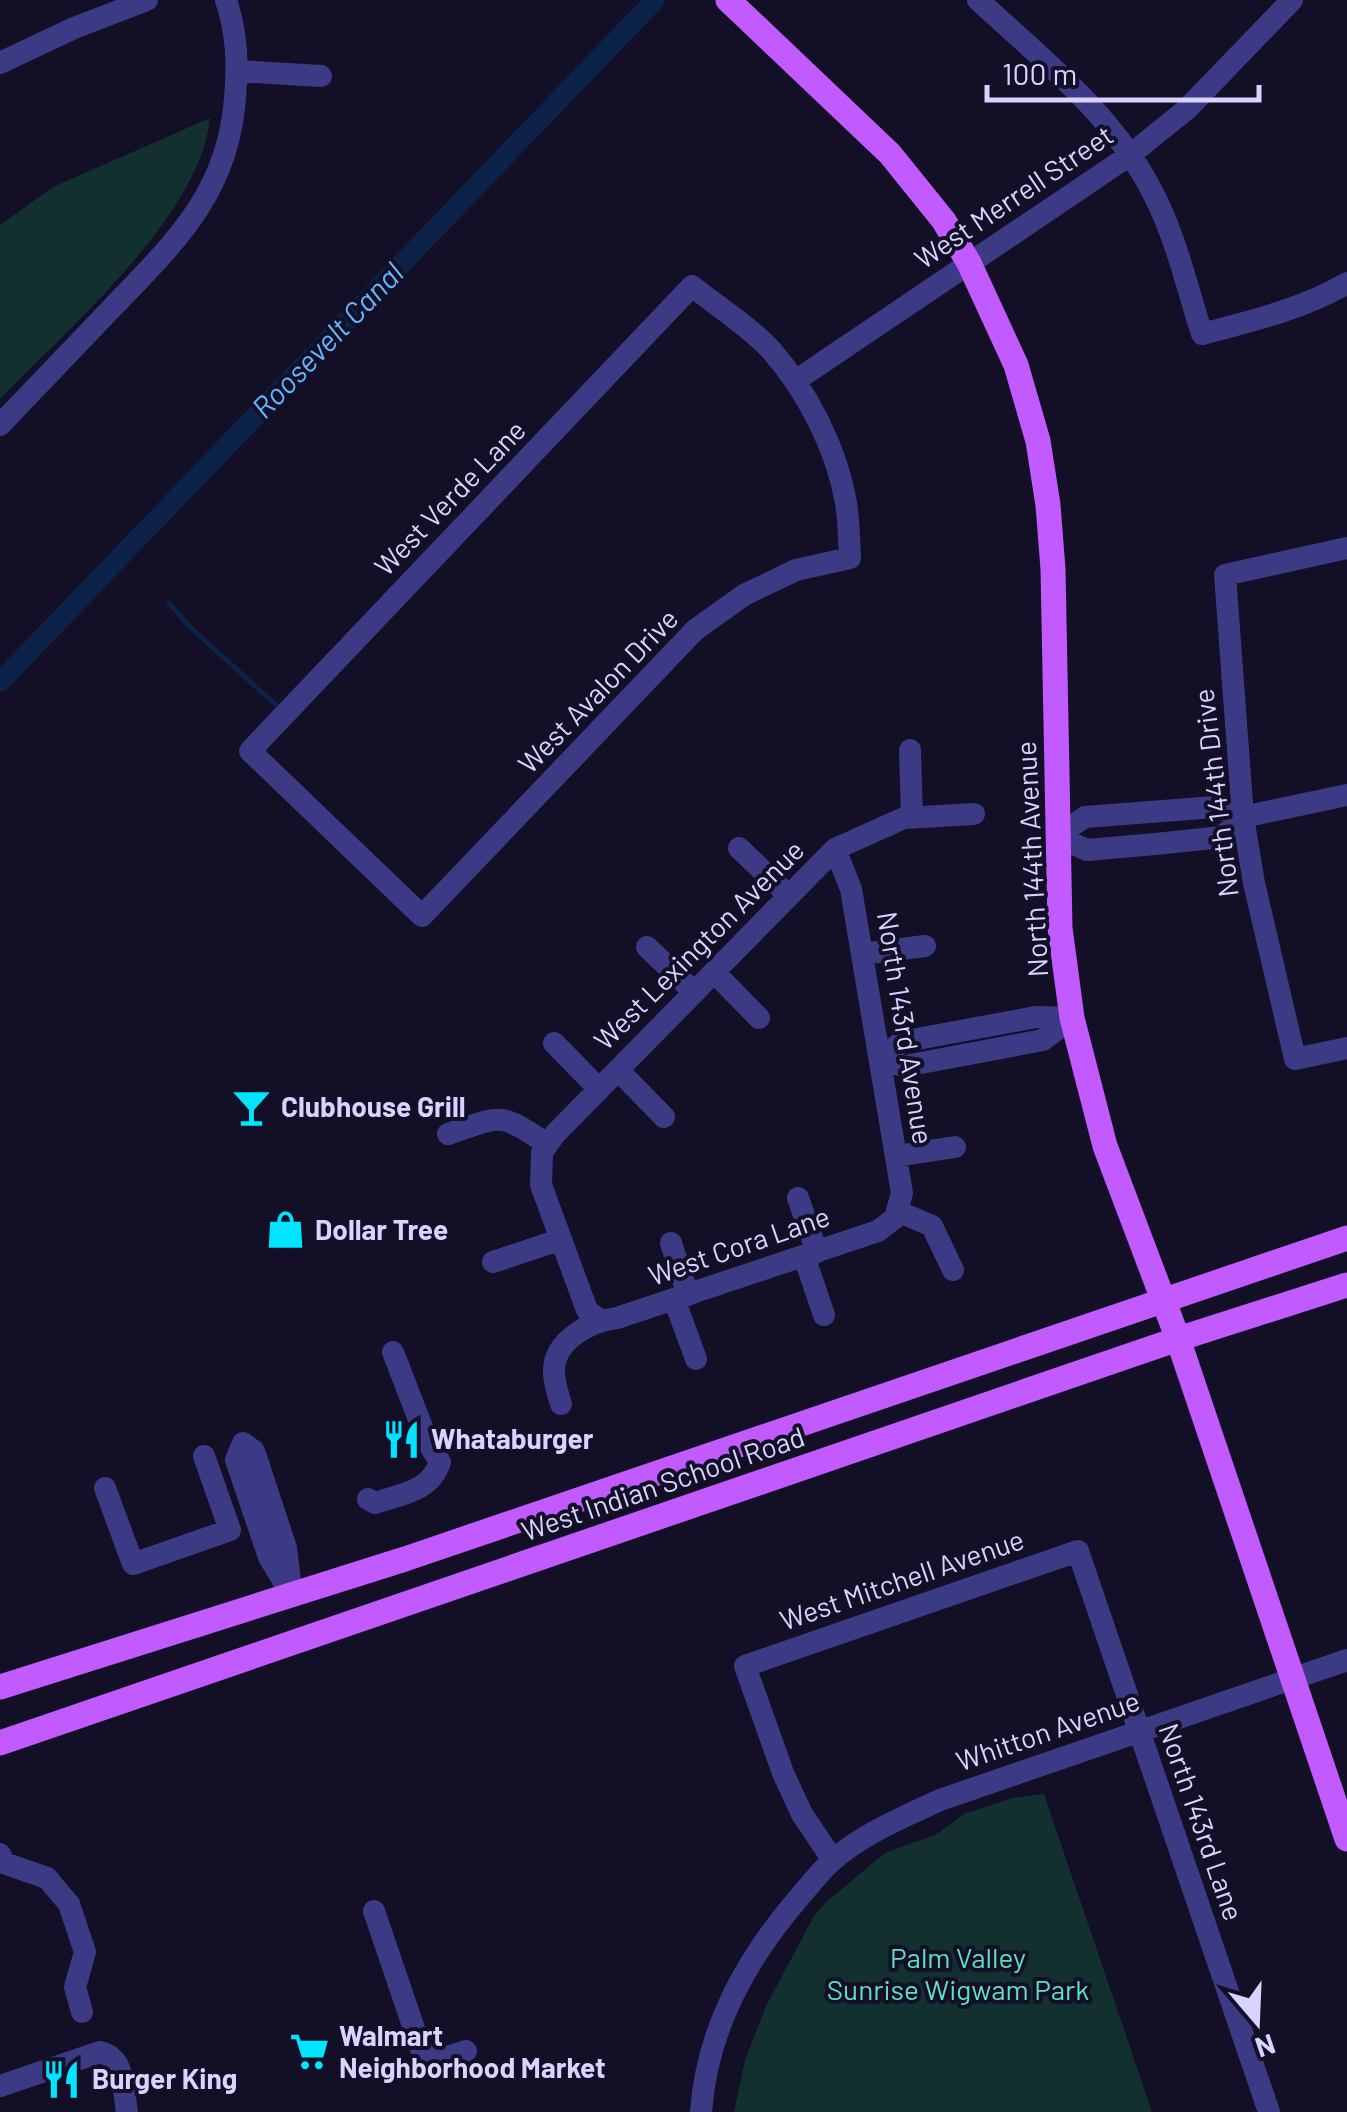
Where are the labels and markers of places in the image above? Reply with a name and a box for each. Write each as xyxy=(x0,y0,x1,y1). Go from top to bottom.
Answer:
bar icon: Clubhouse Grill xyxy=(230,1086,272,1128)
place label: Clubhouse Grill xyxy=(281,1089,466,1123)
shop icon: Dollar Tree xyxy=(264,1209,306,1251)
place label: Dollar Tree xyxy=(315,1212,448,1246)
restaurant icon: Whataburger xyxy=(380,1418,422,1460)
place label: Whataburger xyxy=(431,1421,594,1455)
place label: Walmart Neighborhood Market xyxy=(339,2018,606,2084)
supermarket icon: Walmart Neighborhood Market xyxy=(288,2031,330,2073)
restaurant icon: Burger King xyxy=(41,2058,83,2100)
place label: Burger King xyxy=(92,2061,237,2095)

